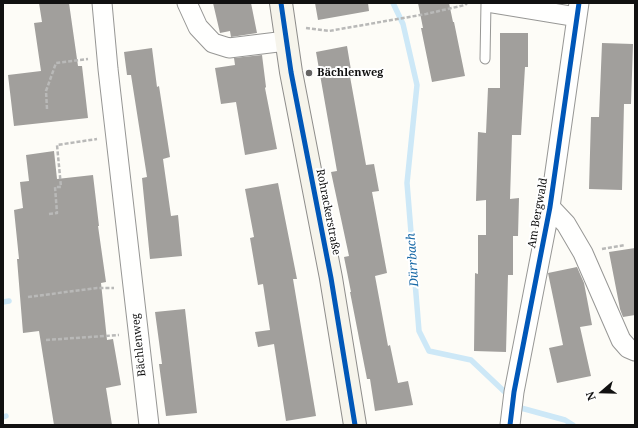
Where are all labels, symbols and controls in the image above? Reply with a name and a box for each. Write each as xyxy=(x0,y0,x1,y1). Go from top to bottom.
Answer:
place label: Bächlenweg xyxy=(317,66,383,80)
marker: Bächlenweg xyxy=(304,68,314,78)
street label: Rohrackerstraße xyxy=(313,168,343,256)
street label: Am Bergwald xyxy=(525,177,551,249)
water label: Dürrbach xyxy=(404,233,422,287)
street label: Bächlenweg xyxy=(129,313,149,377)
north arrow xyxy=(582,372,622,412)
text: N xyxy=(582,390,599,403)

